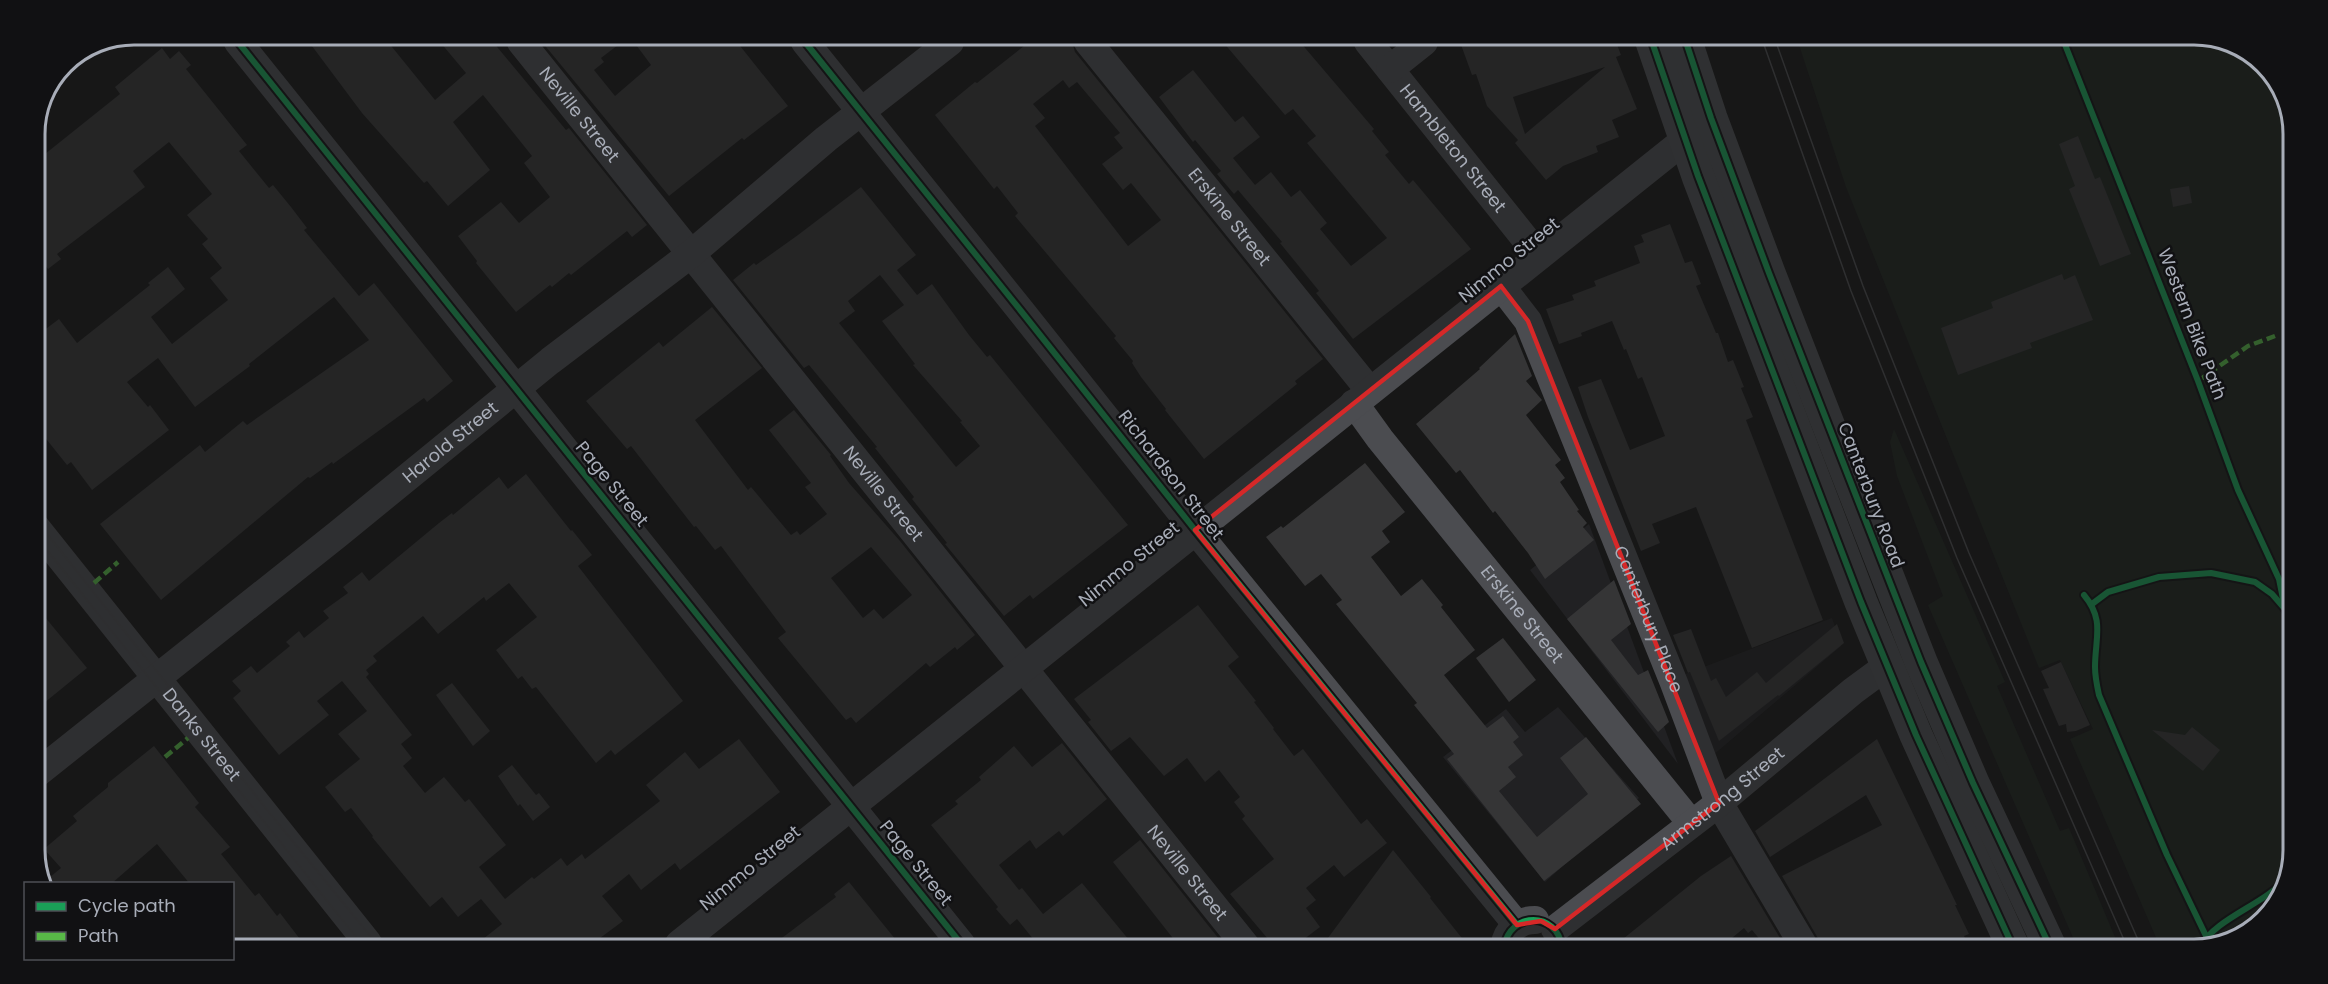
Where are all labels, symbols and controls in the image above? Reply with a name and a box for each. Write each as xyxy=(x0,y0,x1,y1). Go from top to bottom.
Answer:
street label: Neville Street xyxy=(534,61,626,167)
street label: Hambleton Street xyxy=(1394,78,1512,218)
street label: Erskine Street xyxy=(1183,162,1277,271)
street label: Nimmo Street xyxy=(1453,211,1564,308)
street label: Western Bike Path xyxy=(2152,245,2233,403)
street label: Harold Street xyxy=(397,395,503,489)
street label: Richardson Street xyxy=(1113,404,1230,545)
street label: Canterbury Road xyxy=(1832,418,1911,571)
street label: Page Street xyxy=(570,436,655,532)
street label: Neville Street xyxy=(838,440,930,546)
street label: Nimmo Street xyxy=(1073,515,1184,612)
street label: Canterbury Place xyxy=(1608,542,1690,696)
street label: Erskine Street xyxy=(1475,560,1570,668)
street label: Danks Street xyxy=(157,682,247,786)
street label: Armstrong Street xyxy=(1655,741,1789,856)
street label: Page Street xyxy=(874,815,959,911)
street label: Nimmo Street xyxy=(694,819,805,916)
street label: Neville Street xyxy=(1142,819,1234,926)
legend xyxy=(24,882,234,960)
text: Cycle path xyxy=(78,893,176,918)
text: Path xyxy=(78,923,119,948)

